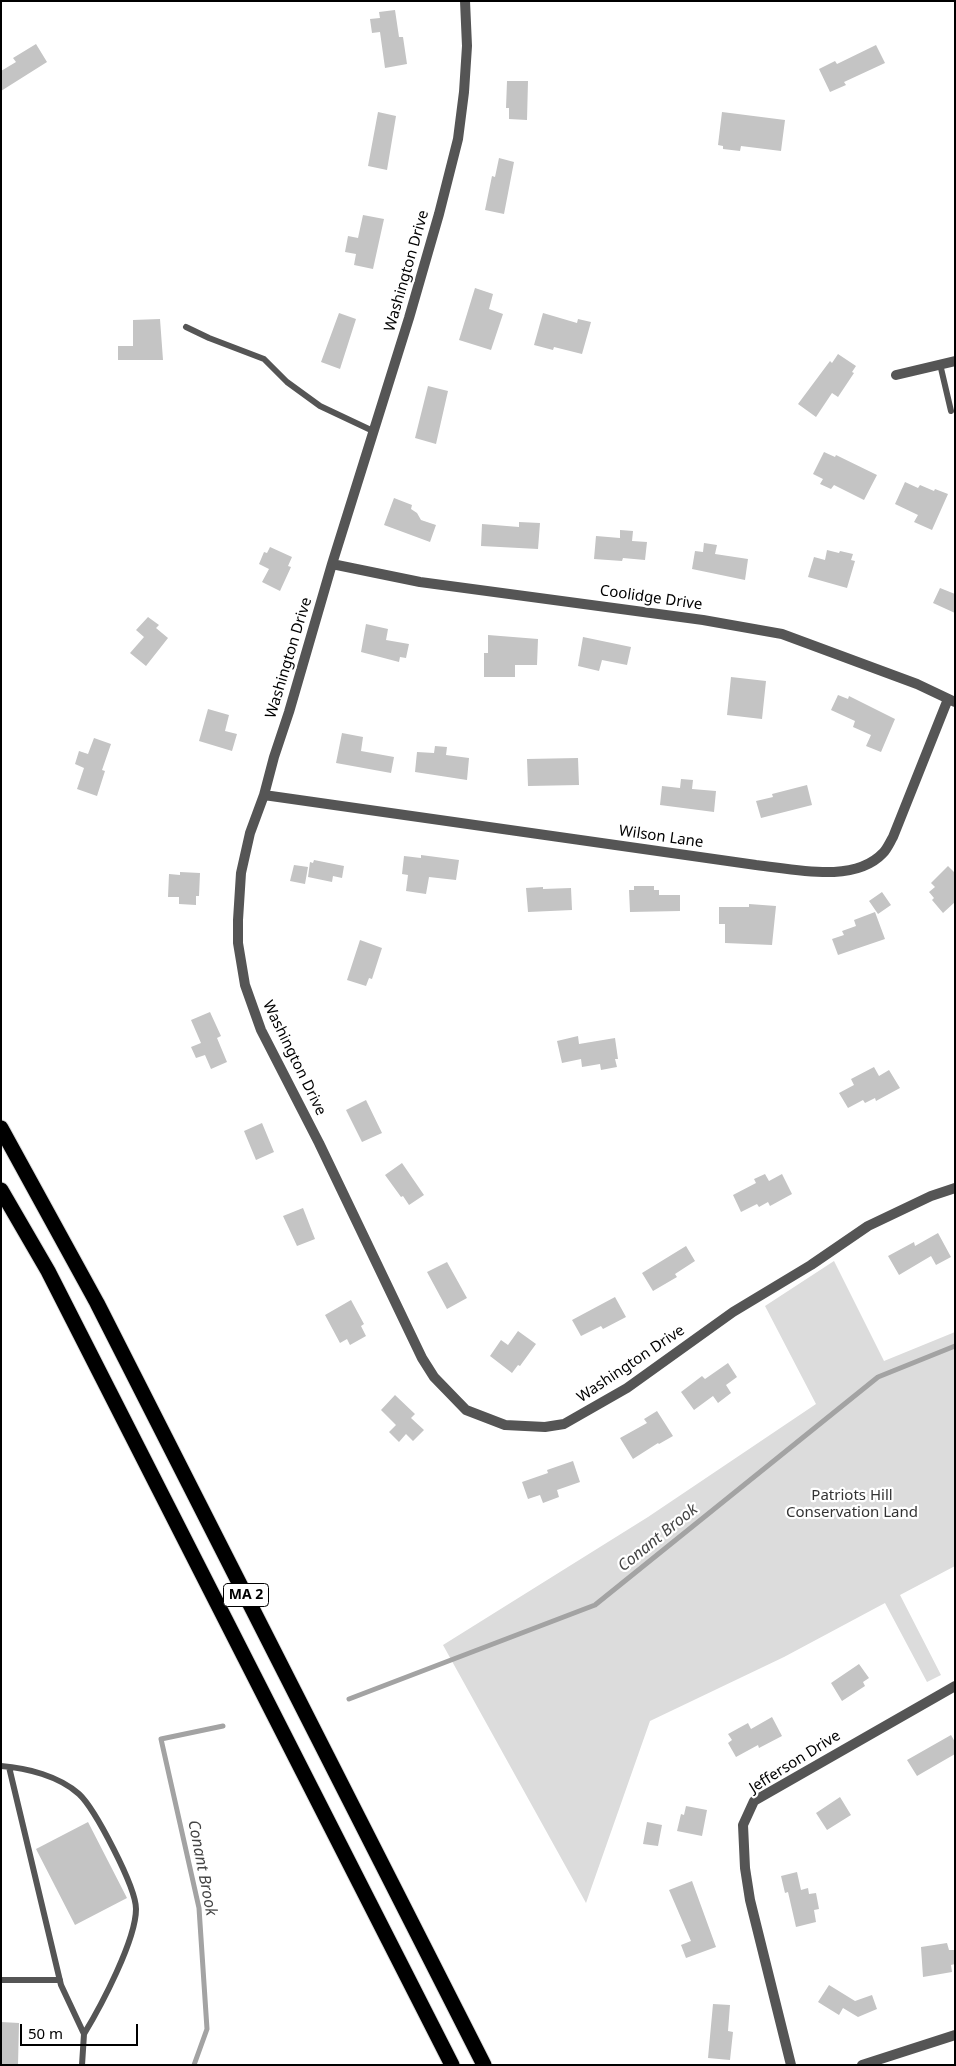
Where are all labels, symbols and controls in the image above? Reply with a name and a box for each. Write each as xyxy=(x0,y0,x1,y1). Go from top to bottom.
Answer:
street label: Washington Drive xyxy=(381,208,433,334)
street label: Coolidge Drive xyxy=(599,582,703,614)
street label: Washington Drive xyxy=(262,595,316,721)
street label: Wilson Lane xyxy=(618,822,704,852)
street label: Washington Drive xyxy=(258,998,330,1118)
street label: Washington Drive xyxy=(574,1321,688,1407)
park label: Patriots Hill Conservation Land xyxy=(786,1487,918,1522)
water label: Conant Brook xyxy=(614,1500,702,1576)
road number: MA 2 xyxy=(224,1584,268,1606)
street label: Jefferson Drive xyxy=(746,1727,844,1797)
water label: Conant Brook xyxy=(183,1819,221,1917)
scale bar xyxy=(22,2014,140,2046)
text: 50 m xyxy=(28,2023,63,2043)

